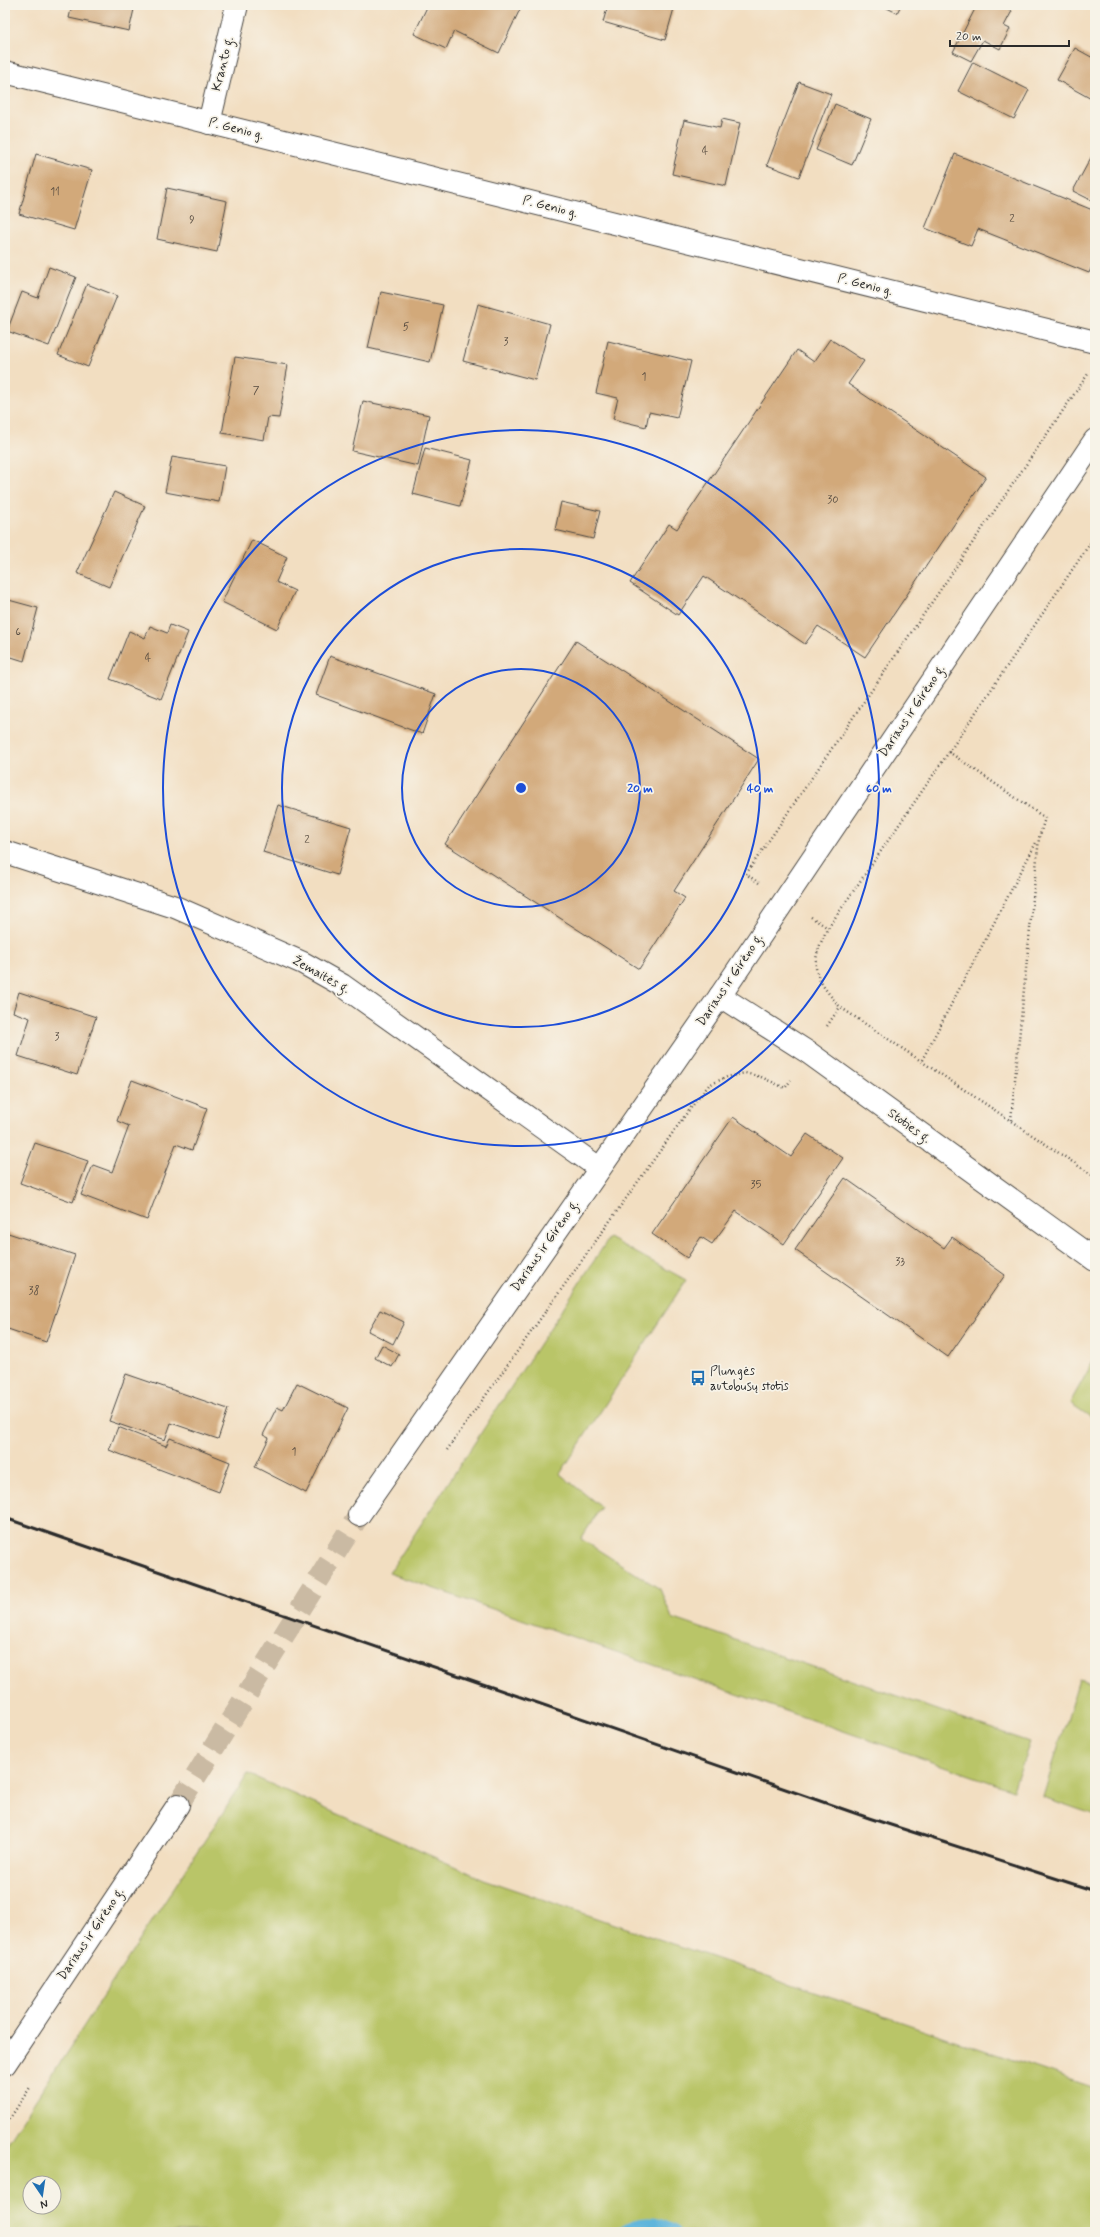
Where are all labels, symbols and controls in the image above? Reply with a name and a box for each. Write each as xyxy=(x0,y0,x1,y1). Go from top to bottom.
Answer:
scale bar xyxy=(950,22,1069,48)
text: 20 m xyxy=(956,29,982,45)
street label: Kranto g. xyxy=(208,35,240,94)
street label: P. Genio g. xyxy=(207,114,266,144)
house number: 4 xyxy=(702,144,709,158)
house number: 11 xyxy=(50,185,60,199)
street label: P. Genio g. xyxy=(521,192,580,222)
house number: 2 xyxy=(1009,212,1015,226)
house number: 9 xyxy=(189,213,195,227)
street label: P. Genio g. xyxy=(836,270,895,300)
house number: 5 xyxy=(403,320,410,334)
house number: 3 xyxy=(504,335,509,349)
house number: 1 xyxy=(642,370,647,384)
house number: 7 xyxy=(253,384,260,398)
house number: 30 xyxy=(827,493,839,507)
house number: 6 xyxy=(15,625,21,639)
house number: 4 xyxy=(145,651,152,665)
street label: Dariaus ir Girėno g. xyxy=(875,661,951,762)
centre of rings xyxy=(514,781,528,795)
text: 20 m xyxy=(627,781,653,797)
text: 40 m xyxy=(747,781,774,797)
text: 60 m xyxy=(866,781,892,797)
house number: 2 xyxy=(304,833,310,847)
street label: Dariaus ir Girėno g. xyxy=(693,930,769,1031)
street label: Žemaitės g. xyxy=(288,952,353,1000)
house number: 3 xyxy=(55,1030,60,1044)
street label: Stoties g. xyxy=(883,1105,934,1149)
house number: 35 xyxy=(751,1178,762,1192)
street label: Dariaus ir Girėno g. xyxy=(507,1197,585,1296)
house number: 33 xyxy=(895,1255,905,1269)
house number: 38 xyxy=(29,1284,40,1298)
place label: Plungės autobusų stotis xyxy=(710,1363,789,1395)
bus stop icon: Plungės autobusų stotis xyxy=(689,1369,707,1387)
house number: 1 xyxy=(292,1445,297,1459)
street label: Dariaus ir Girėno g. xyxy=(54,1884,130,1985)
north arrow xyxy=(22,2175,62,2215)
text: N xyxy=(39,2196,49,2211)

